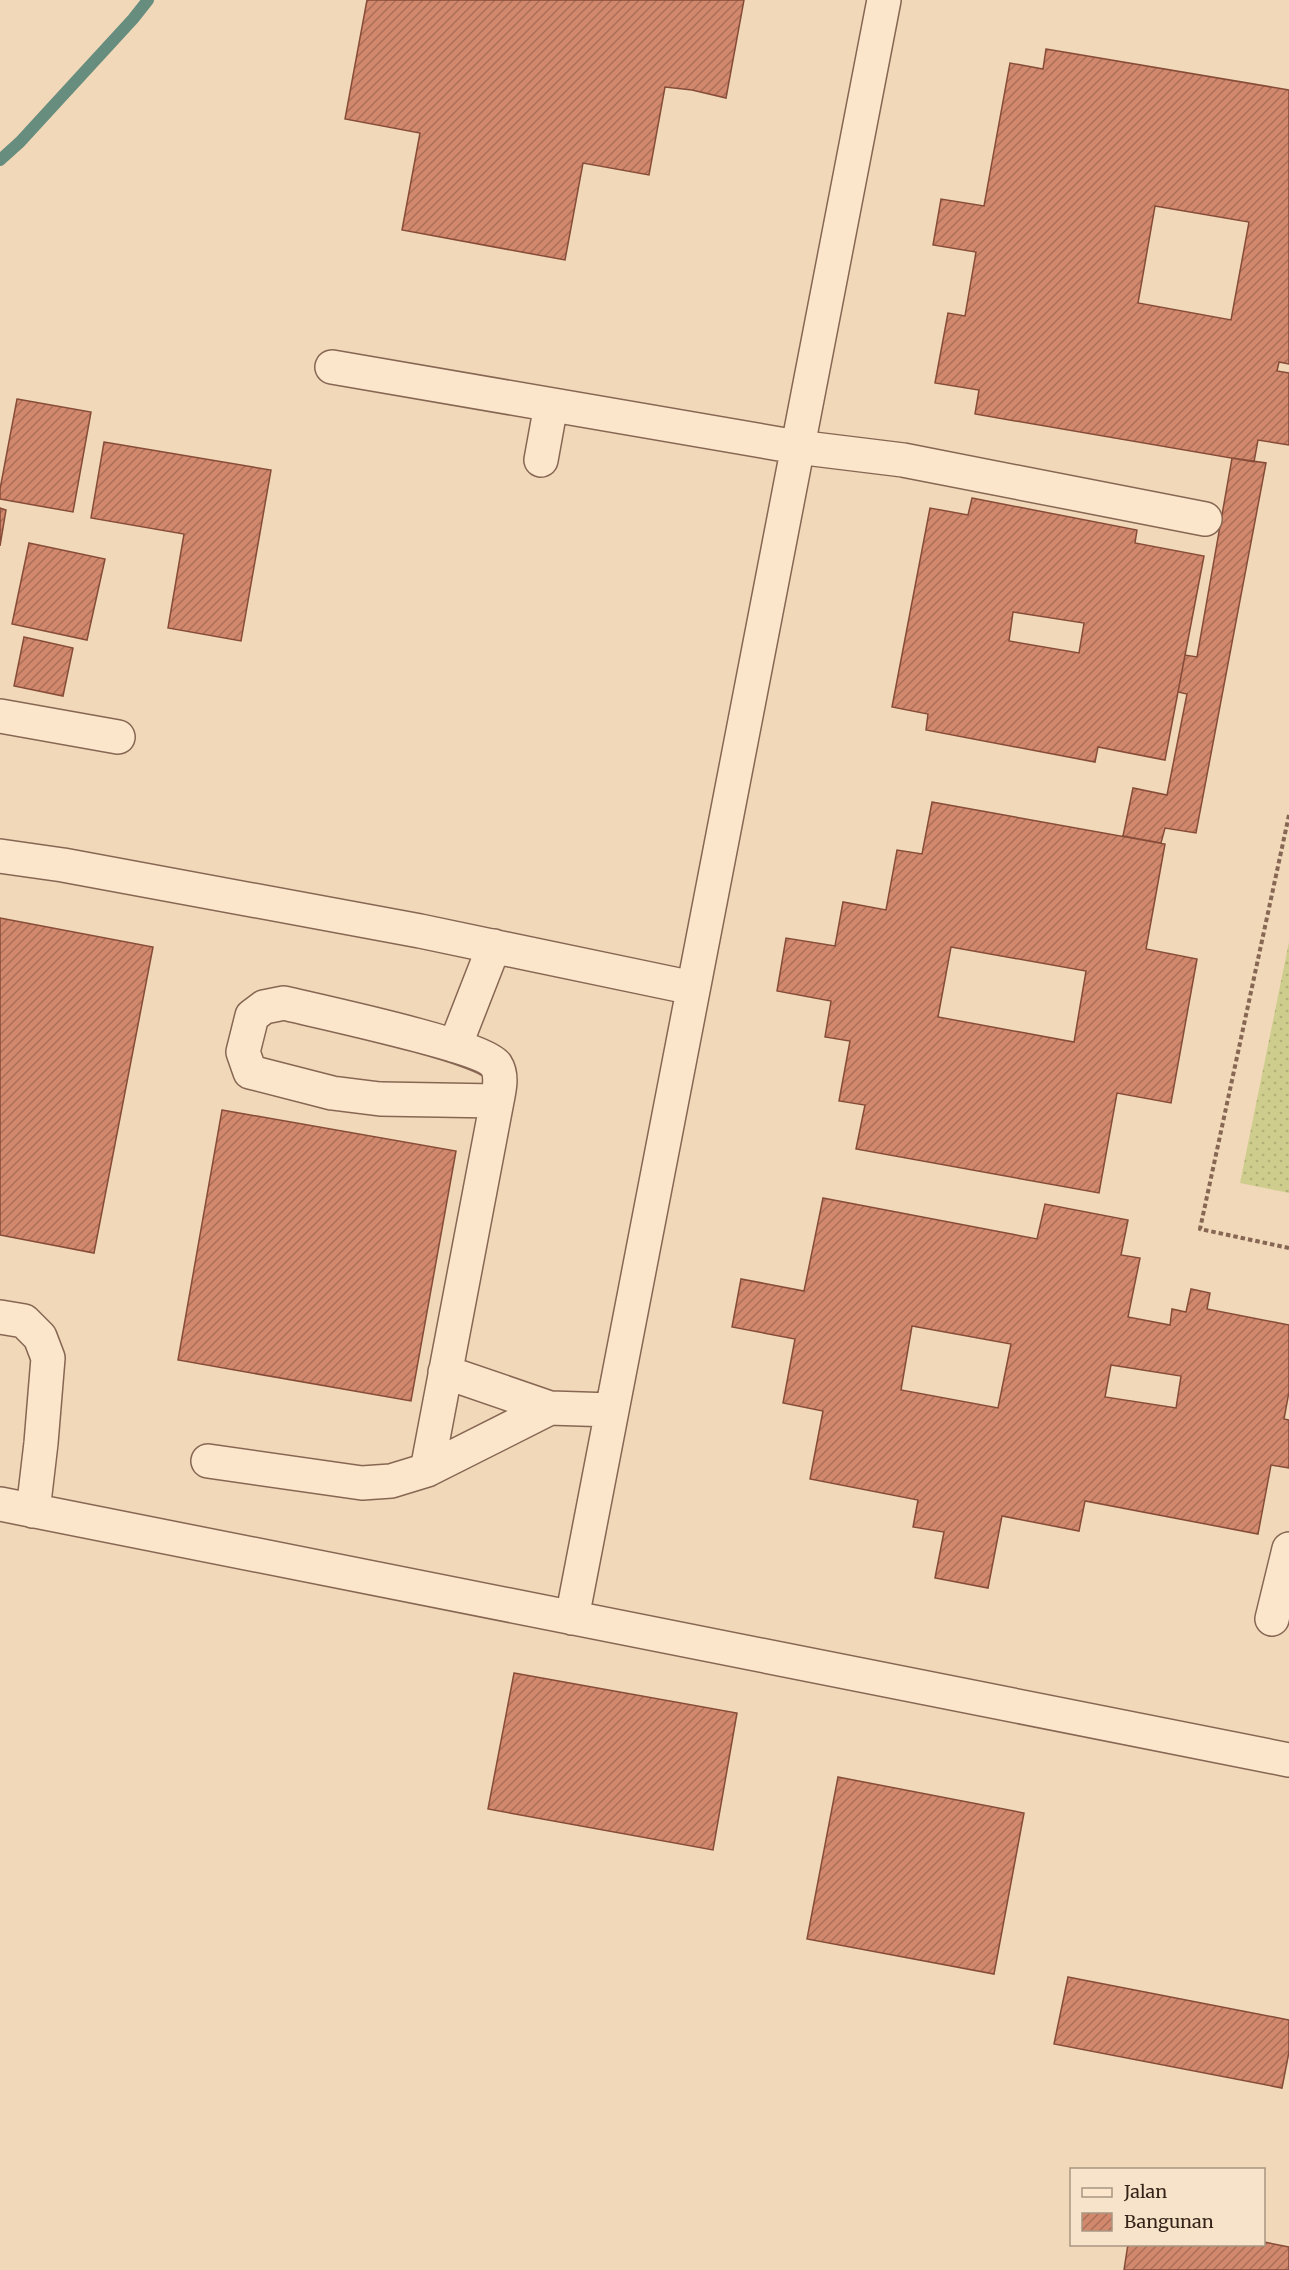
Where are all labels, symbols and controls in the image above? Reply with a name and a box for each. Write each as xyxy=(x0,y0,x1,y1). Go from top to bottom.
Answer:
legend xyxy=(1070,2168,1265,2246)
text: Jalan xyxy=(1123,2180,1167,2203)
text: Bangunan xyxy=(1124,2210,1214,2233)

